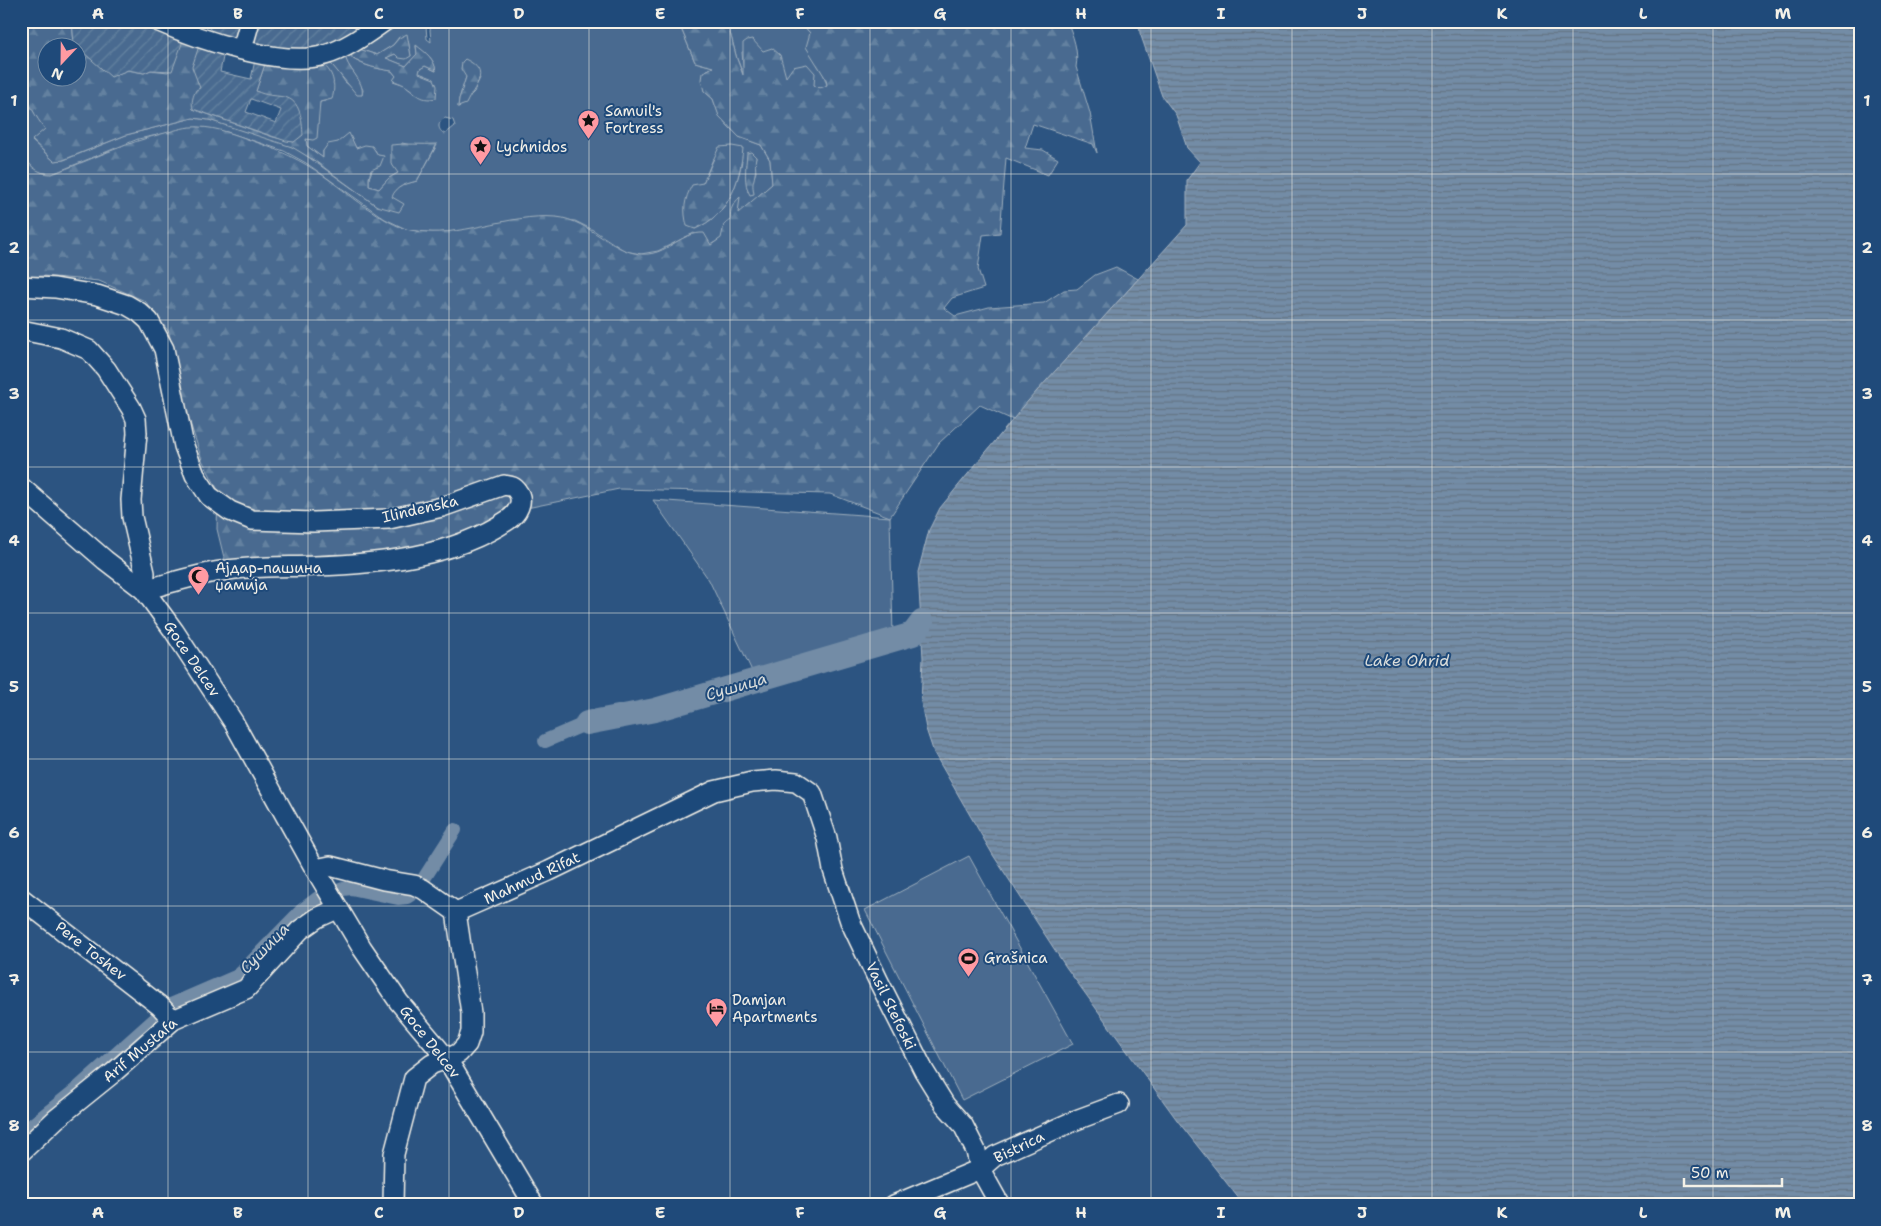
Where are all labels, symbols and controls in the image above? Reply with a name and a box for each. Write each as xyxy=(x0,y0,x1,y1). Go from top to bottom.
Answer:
text: A xyxy=(92,3,104,24)
text: B xyxy=(233,3,243,24)
text: C xyxy=(374,3,384,24)
text: D xyxy=(513,3,525,24)
text: E xyxy=(655,3,665,24)
text: F xyxy=(795,3,805,24)
text: G xyxy=(934,3,947,24)
text: H xyxy=(1075,3,1087,24)
text: I xyxy=(1217,3,1226,24)
text: J xyxy=(1357,3,1367,24)
text: K xyxy=(1497,3,1508,24)
text: L xyxy=(1639,3,1648,24)
text: M xyxy=(1775,3,1792,24)
north arrow xyxy=(38,38,88,88)
text: N xyxy=(49,64,66,84)
text: 1 xyxy=(10,90,18,111)
text: 1 xyxy=(1863,90,1871,111)
place label: Samuil's Fortress xyxy=(605,101,664,138)
place icon: Samuil's Fortress xyxy=(577,108,601,139)
place icon: Lychnidos xyxy=(468,135,492,166)
place label: Lychnidos xyxy=(496,137,567,157)
text: 2 xyxy=(8,237,20,258)
text: 2 xyxy=(1861,237,1873,258)
text: 3 xyxy=(8,383,20,404)
text: 3 xyxy=(1861,383,1873,404)
street label: Ilindenska xyxy=(380,490,461,527)
text: 4 xyxy=(8,530,20,551)
text: 4 xyxy=(1861,530,1873,551)
place label: Ајдар-пашина џамија xyxy=(215,558,323,595)
mosque icon: Ајдар-пашина џамија xyxy=(187,565,211,596)
street label: Goce Delcev xyxy=(159,617,225,701)
water label: Lake Ohrid xyxy=(1365,650,1450,671)
water label: Сушица xyxy=(703,668,769,705)
text: 5 xyxy=(9,676,19,697)
text: 5 xyxy=(1862,676,1872,697)
text: 6 xyxy=(8,822,20,843)
text: 6 xyxy=(1861,822,1873,843)
street label: Mahmud Rifat xyxy=(481,847,583,909)
street label: Pere Toshev xyxy=(51,917,131,985)
water label: Сушица xyxy=(235,918,294,978)
sports icon: Grašnica xyxy=(956,946,980,977)
place label: Grašnica xyxy=(984,948,1048,968)
street label: Vasil Stefoski xyxy=(861,959,921,1053)
text: 7 xyxy=(8,969,20,990)
text: 7 xyxy=(1861,969,1873,990)
place label: Damjan Apartments xyxy=(732,990,818,1027)
hotel icon: Damjan Apartments xyxy=(704,997,728,1028)
street label: Goce Delcev xyxy=(395,1001,465,1083)
street label: Arif Mustafa xyxy=(99,1013,182,1087)
text: 8 xyxy=(8,1115,20,1136)
text: 8 xyxy=(1861,1115,1873,1136)
street label: Bistrica xyxy=(991,1126,1048,1168)
scale bar xyxy=(1684,1156,1781,1188)
text: 50 m xyxy=(1691,1163,1729,1183)
text: A xyxy=(92,1202,104,1223)
text: B xyxy=(233,1202,243,1223)
text: C xyxy=(374,1202,384,1223)
text: D xyxy=(513,1202,525,1223)
text: E xyxy=(655,1202,665,1223)
text: F xyxy=(795,1202,805,1223)
text: G xyxy=(934,1202,947,1223)
text: H xyxy=(1075,1202,1087,1223)
text: I xyxy=(1217,1202,1226,1223)
text: J xyxy=(1357,1202,1367,1223)
text: K xyxy=(1497,1202,1508,1223)
text: L xyxy=(1639,1202,1648,1223)
text: M xyxy=(1775,1202,1792,1223)

